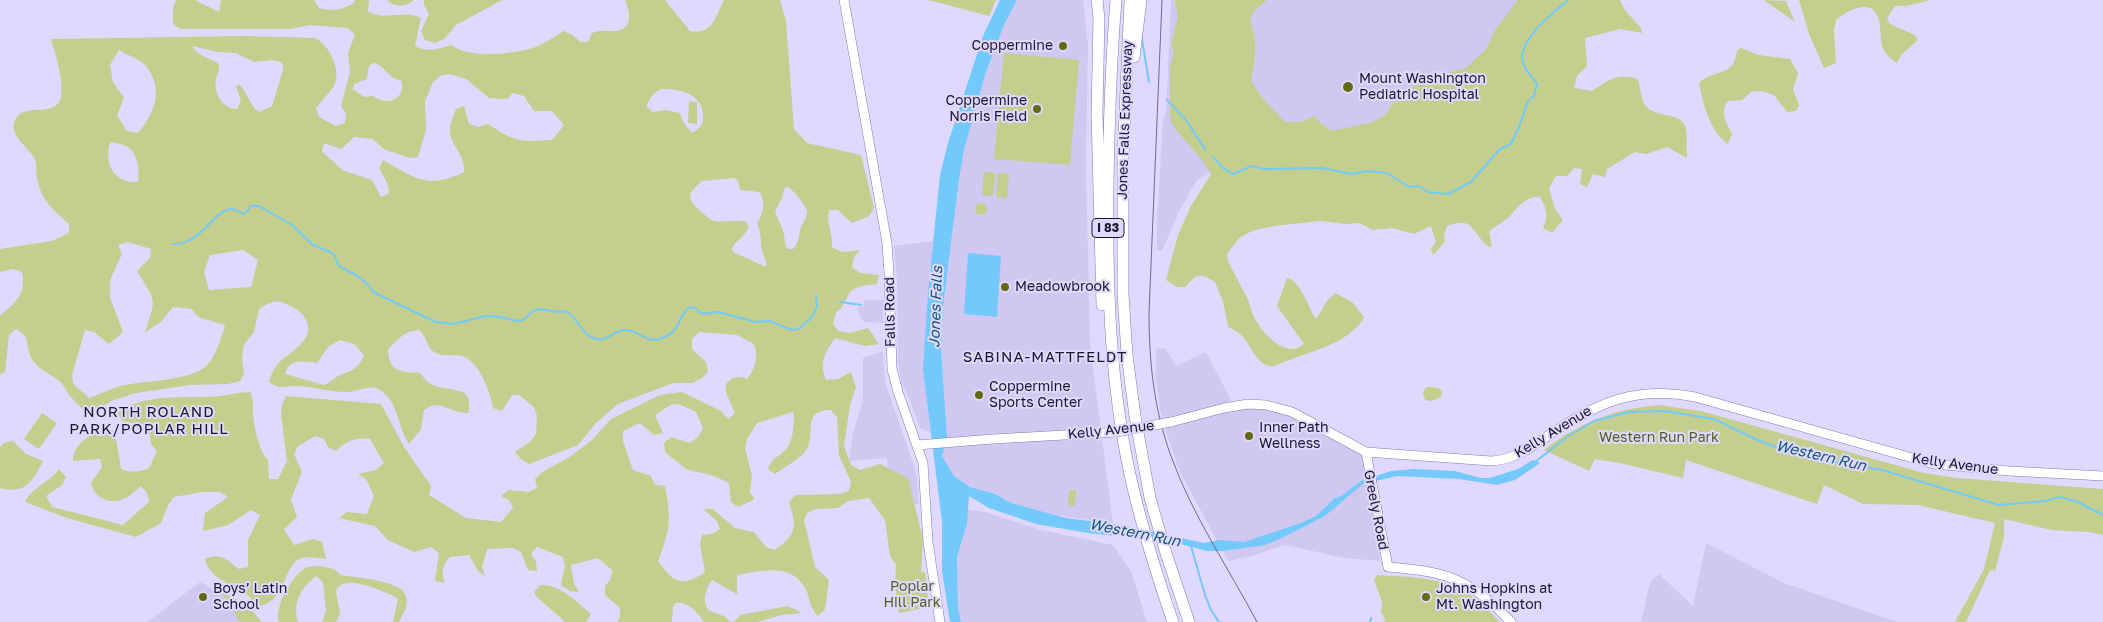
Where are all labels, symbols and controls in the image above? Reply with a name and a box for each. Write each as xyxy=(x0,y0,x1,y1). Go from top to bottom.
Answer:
place label: Coppermine xyxy=(971,38,1053,54)
marker: Coppermine xyxy=(1057,40,1069,52)
street label: Jones Falls Expressway xyxy=(1114,40,1136,200)
place label: Mount Washington Pediatric Hospital xyxy=(1359,71,1486,104)
marker: Mount Washington Pediatric Hospital xyxy=(1341,80,1355,94)
place label: Coppermine Norris Field xyxy=(945,93,1027,125)
marker: Coppermine Norris Field xyxy=(1031,103,1043,115)
road number: I 83 xyxy=(1092,218,1124,238)
water label: Jones Falls xyxy=(926,266,946,348)
street label: Falls Road xyxy=(881,277,899,347)
place label: Meadowbrook xyxy=(1015,279,1110,295)
marker: Meadowbrook xyxy=(999,281,1011,293)
district label: SABINA-MATTFELDT xyxy=(961,348,1129,366)
place label: Coppermine Sports Center xyxy=(989,379,1083,412)
marker: Coppermine Sports Center xyxy=(973,389,985,401)
street label: Kelly Avenue xyxy=(1511,402,1595,462)
district label: NORTH ROLAND PARK/POPLAR HILL xyxy=(67,403,231,438)
street label: Kelly Avenue xyxy=(1067,417,1155,443)
place label: Inner Path Wellness xyxy=(1259,420,1329,452)
marker: Inner Path Wellness xyxy=(1243,430,1255,442)
park label: Western Run Park xyxy=(1599,430,1719,446)
water label: Western Run xyxy=(1774,437,1868,475)
street label: Kelly Avenue xyxy=(1911,450,1999,478)
street label: Greely Road xyxy=(1360,469,1392,551)
water label: Western Run xyxy=(1088,515,1182,551)
park label: Poplar Hill Park xyxy=(883,579,941,612)
place label: Boys’ Latin School xyxy=(213,581,287,614)
place label: Johns Hopkins at Mt. Washington xyxy=(1436,581,1553,614)
marker: Boys’ Latin School xyxy=(197,591,209,603)
marker: Johns Hopkins at Mt. Washington xyxy=(1420,591,1432,603)

